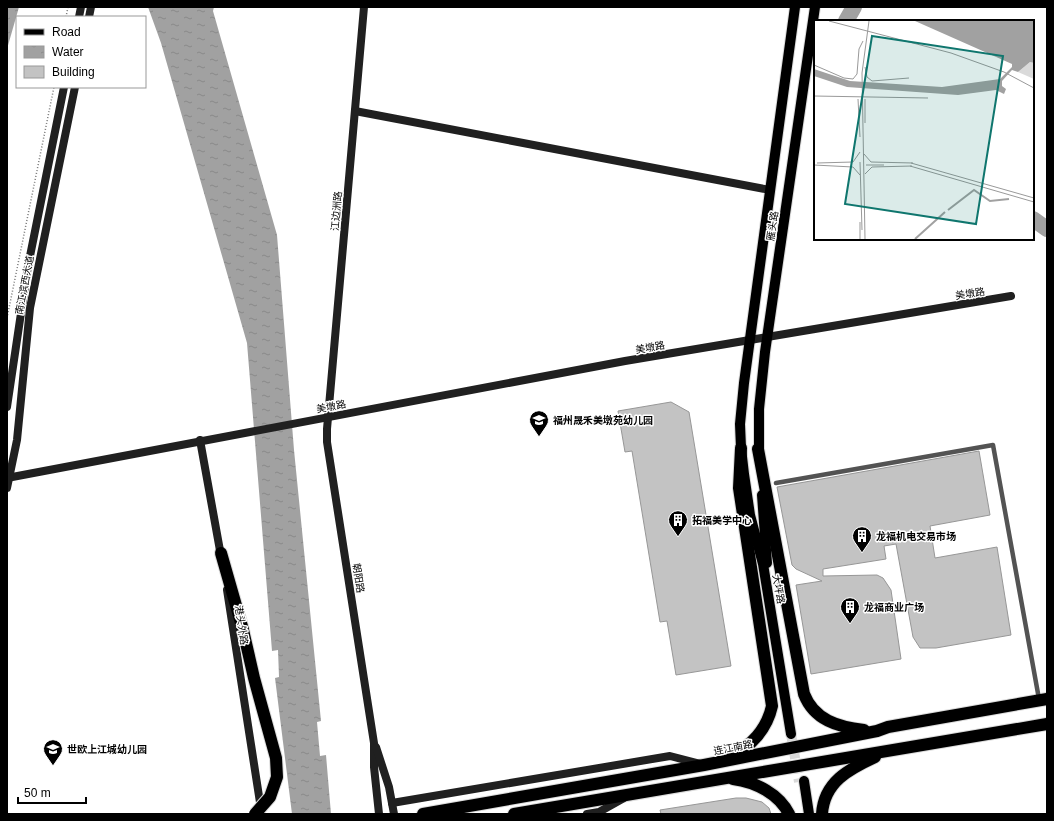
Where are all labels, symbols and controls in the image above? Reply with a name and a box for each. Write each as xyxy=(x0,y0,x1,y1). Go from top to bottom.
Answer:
legend xyxy=(16,16,146,88)
inset map xyxy=(814,20,1034,240)
text: Road xyxy=(52,25,81,39)
text: Water xyxy=(52,45,84,59)
text: Building xyxy=(52,65,95,79)
street label: 江边洲路 xyxy=(329,191,344,231)
street label: 雁头路 xyxy=(765,210,780,242)
street label: 南江滨西大道 xyxy=(13,255,36,316)
street label: 美墩路 xyxy=(954,286,986,301)
street label: 美墩路 xyxy=(634,339,666,356)
street label: 美墩路 xyxy=(315,398,347,415)
school or university icon: 福州晟禾美墩苑幼儿园 xyxy=(528,409,550,437)
place label: 福州晟禾美墩苑幼儿园 xyxy=(553,414,653,426)
building icon: 拓福美学中心 xyxy=(667,509,689,537)
place label: 拓福美学中心 xyxy=(692,515,752,526)
building icon: 龙福机电交易市场 xyxy=(851,525,873,553)
place label: 龙福机电交易市场 xyxy=(876,530,956,542)
street label: 朝阳路 xyxy=(351,562,366,594)
street label: 大坪路 xyxy=(770,573,787,605)
building icon: 龙福商业广场 xyxy=(839,596,861,624)
place label: 龙福商业广场 xyxy=(864,601,924,613)
street label: 港头外路 xyxy=(233,604,250,646)
school or university icon: 世欧上江城幼儿园 xyxy=(42,738,64,766)
street label: 连江南路 xyxy=(712,738,754,757)
place label: 世欧上江城幼儿园 xyxy=(67,743,147,755)
scale bar xyxy=(18,779,86,805)
text: 50 m xyxy=(24,786,51,800)

